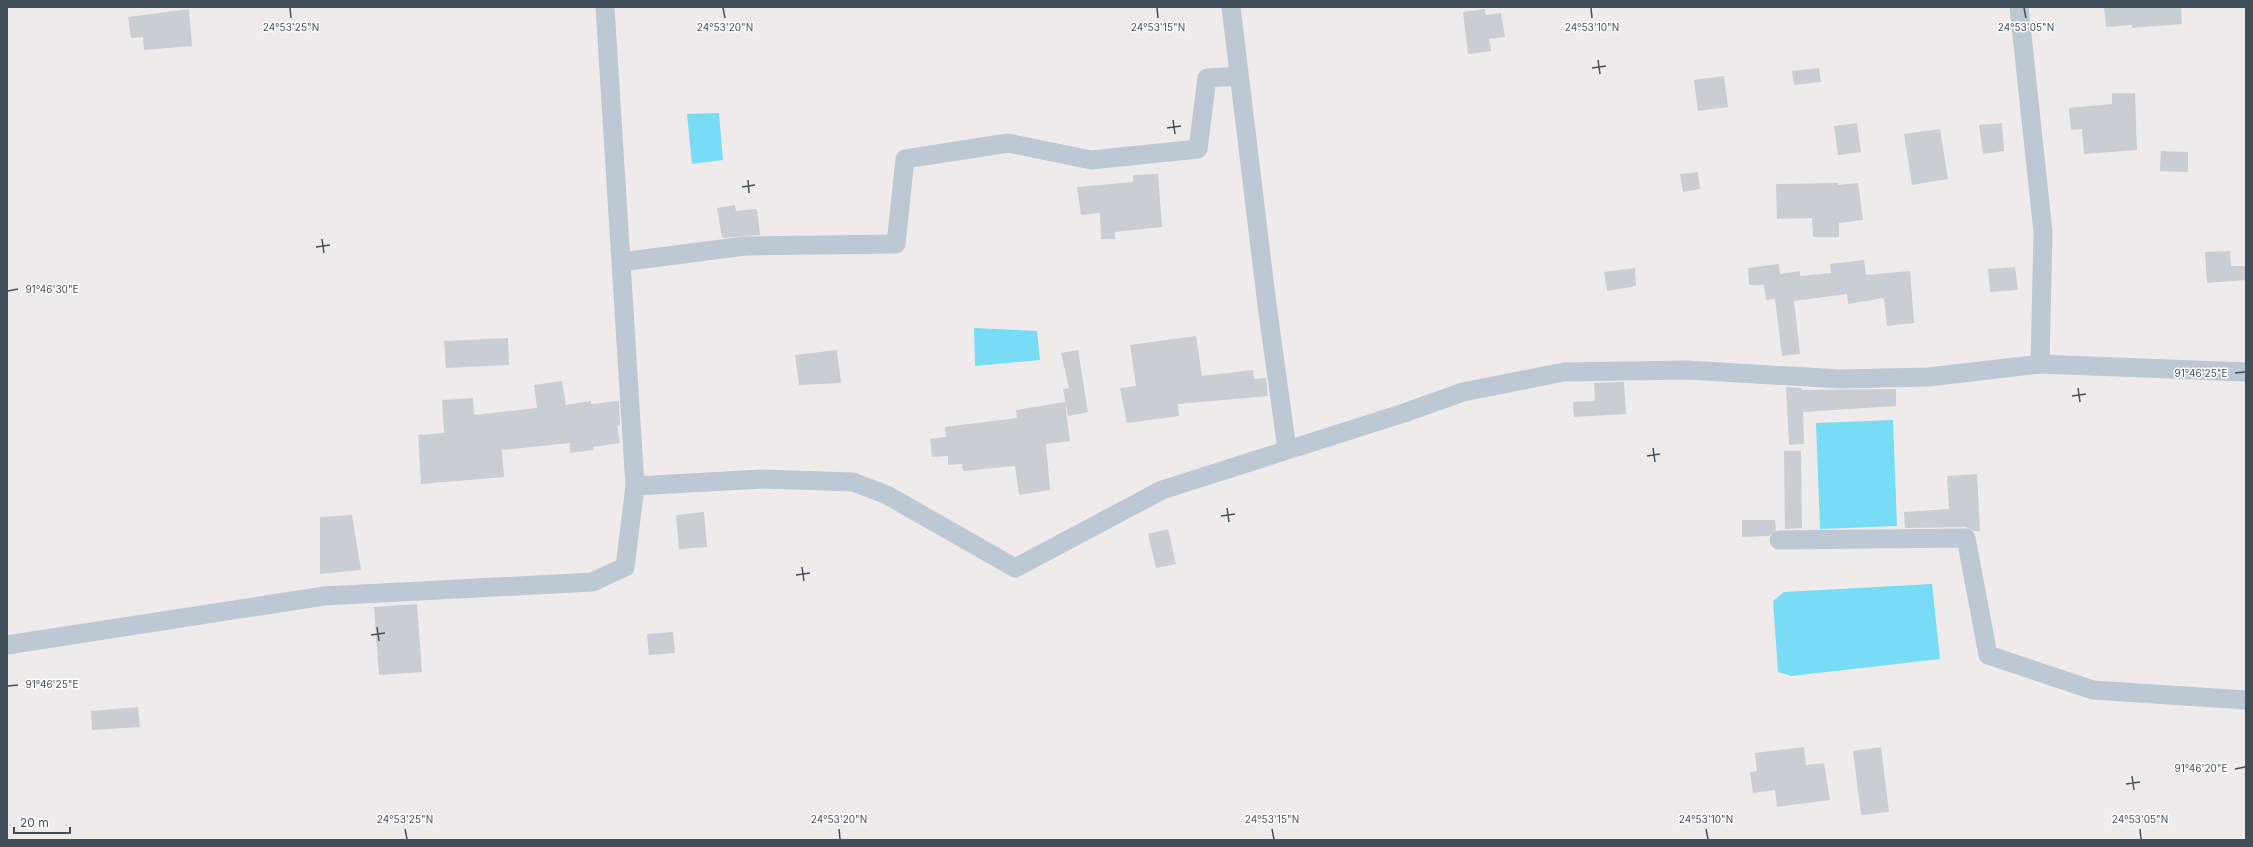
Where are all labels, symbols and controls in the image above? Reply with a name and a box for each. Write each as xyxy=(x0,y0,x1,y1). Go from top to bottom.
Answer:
text: 24°53'25"N xyxy=(263,21,319,33)
text: 24°53'20"N xyxy=(697,21,753,33)
text: 24°53'15"N xyxy=(1131,21,1185,33)
text: 24°53'10"N xyxy=(1565,21,1619,33)
text: 24°53'05"N xyxy=(1998,21,2054,33)
text: 91°46'30"E xyxy=(25,283,79,295)
text: 91°46'25"E xyxy=(2175,367,2227,379)
text: 91°46'25"E xyxy=(26,678,78,690)
text: 91°46'20"E xyxy=(2174,762,2228,774)
scale bar xyxy=(14,809,70,835)
text: 24°53'25"N xyxy=(377,813,433,825)
text: 24°53'20"N xyxy=(811,813,867,825)
text: 24°53'15"N xyxy=(1245,813,1299,825)
text: 24°53'10"N xyxy=(1679,813,1733,825)
text: 24°53'05"N xyxy=(2112,813,2168,825)
text: 20 m xyxy=(20,815,49,830)

